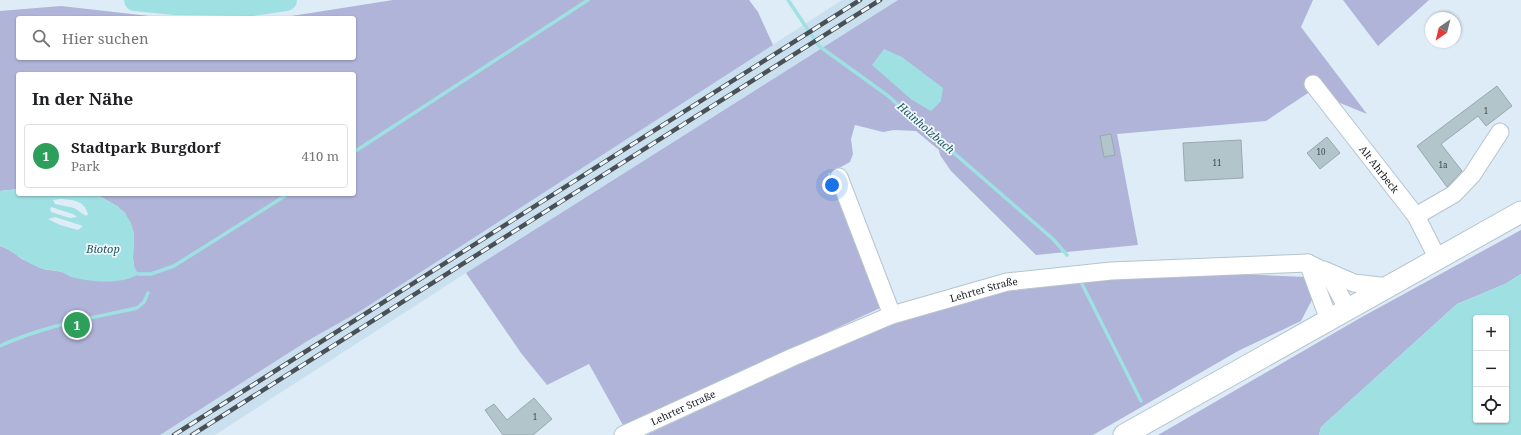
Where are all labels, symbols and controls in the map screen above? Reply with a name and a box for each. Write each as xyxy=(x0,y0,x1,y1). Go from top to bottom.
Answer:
north arrow xyxy=(1425,12,1461,48)
search box xyxy=(16,16,356,60)
icon: search xyxy=(30,27,52,49)
text: Hier suchen xyxy=(62,28,149,48)
text: In der Nähe xyxy=(32,87,133,110)
water label: Hainholzbach xyxy=(894,98,958,157)
house number: 1 xyxy=(1484,105,1488,116)
text: Stadtpark Burgdorf xyxy=(71,137,220,157)
street label: Alt Ahrbeck xyxy=(1356,142,1402,196)
house number: 10 xyxy=(1317,146,1326,157)
text: 1 xyxy=(42,147,50,165)
text: 410 m xyxy=(302,147,339,165)
text: Park xyxy=(71,157,100,175)
house number: 11 xyxy=(1213,157,1221,168)
house number: 1a xyxy=(1439,159,1448,170)
your location xyxy=(822,175,842,195)
water label: Biotop xyxy=(85,241,120,256)
street label: Lehrter Straße xyxy=(948,274,1018,305)
pin: 1 xyxy=(64,310,90,340)
map controls xyxy=(1473,315,1509,423)
button: + xyxy=(1473,315,1509,351)
button: − xyxy=(1473,351,1509,387)
street label: Lehrter Straße xyxy=(648,387,718,428)
button: locate xyxy=(1473,387,1509,423)
house number: 1 xyxy=(533,411,537,422)

